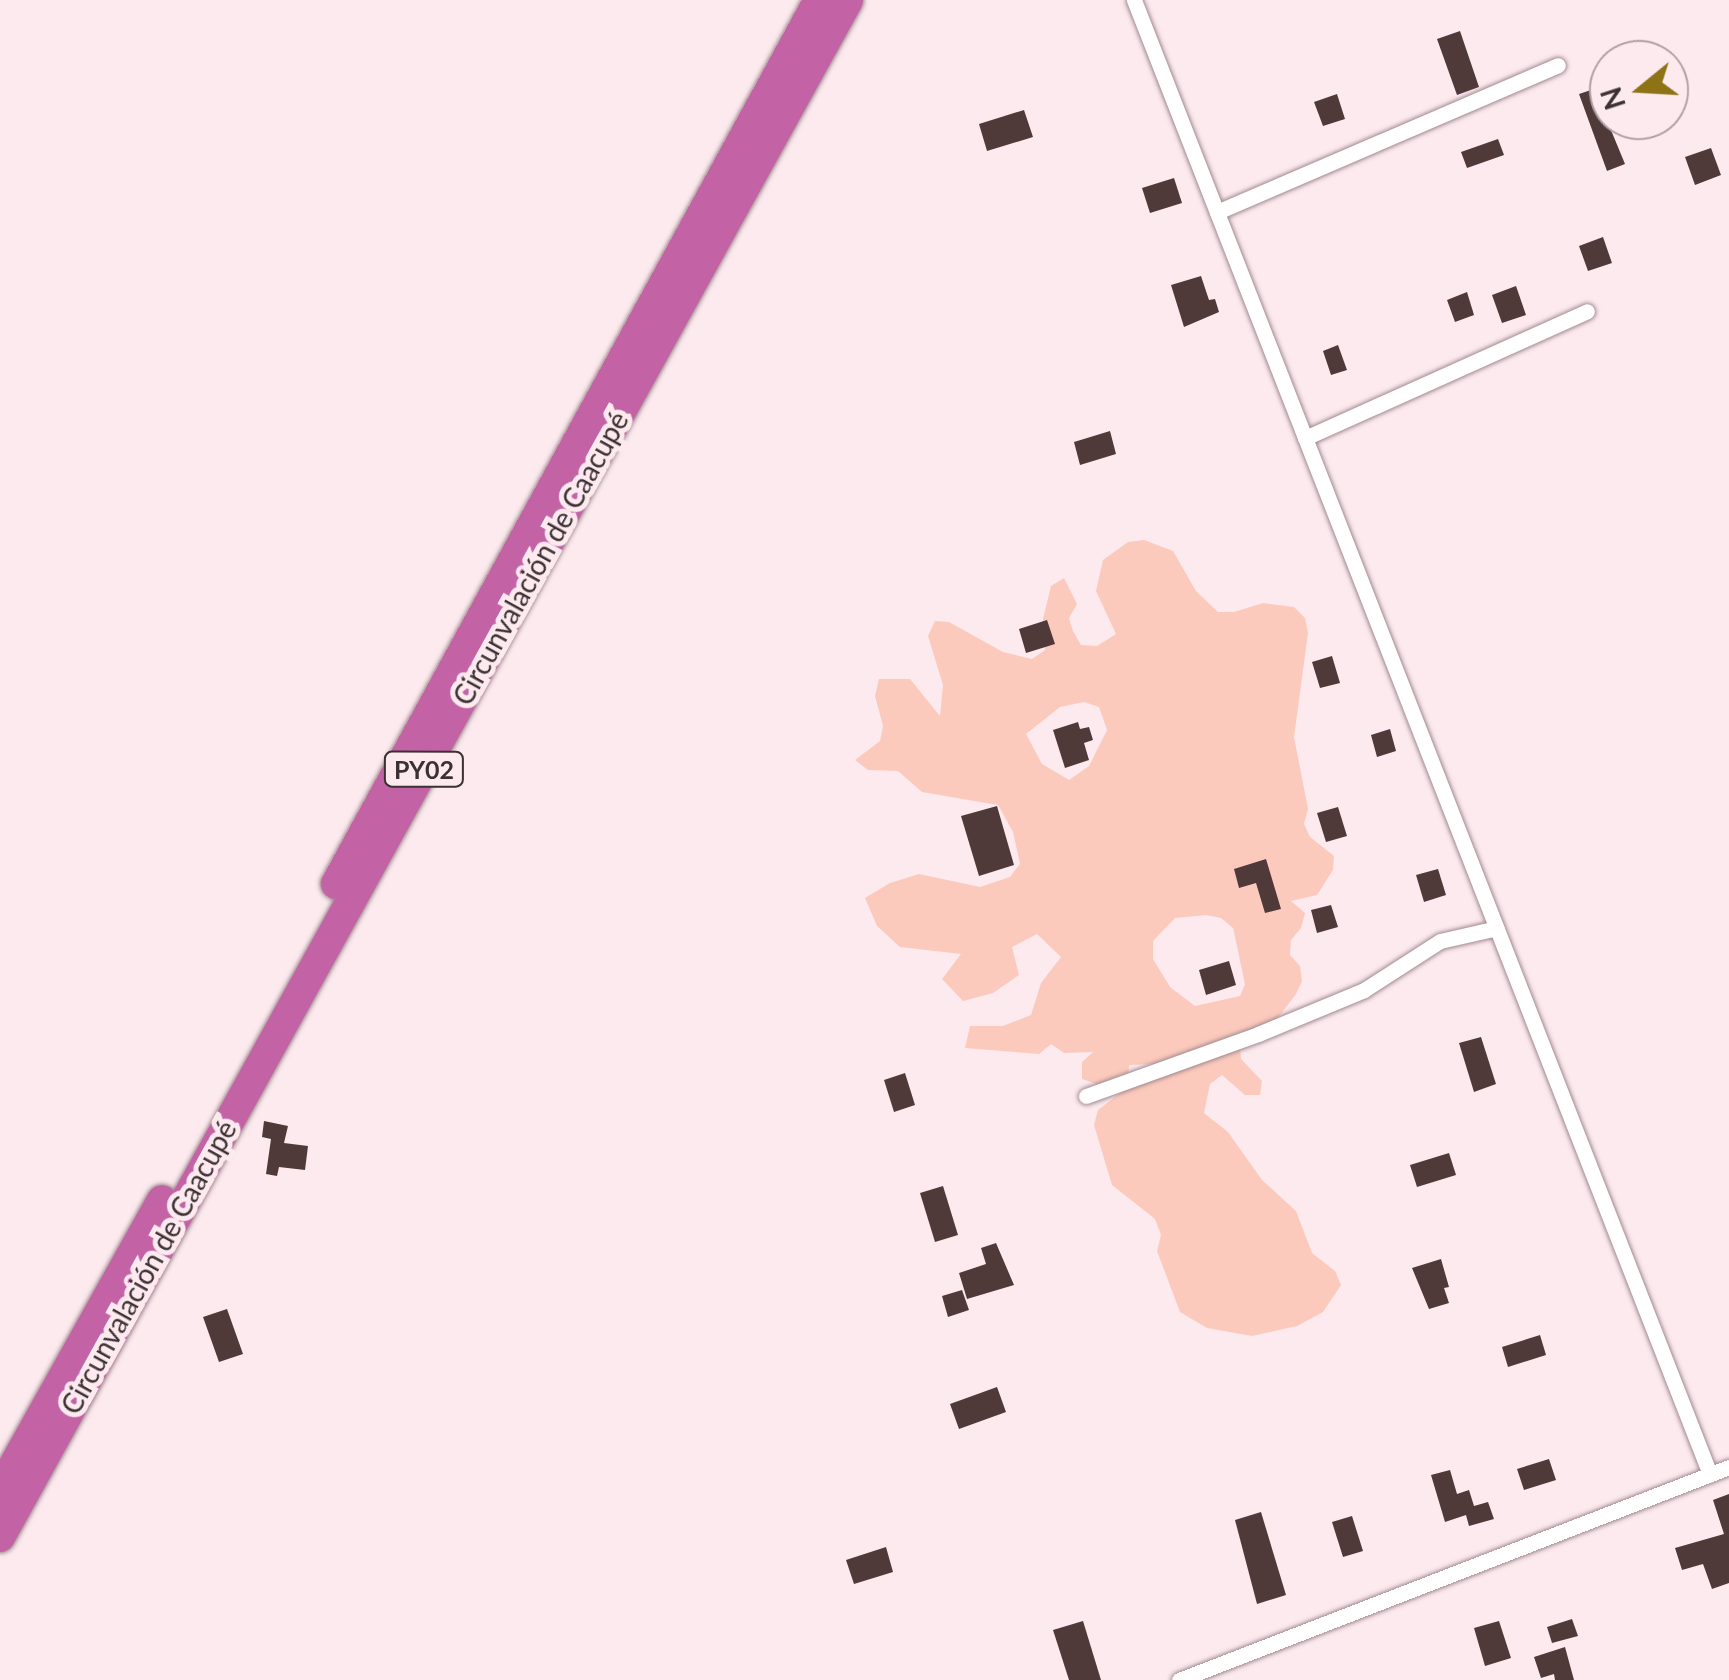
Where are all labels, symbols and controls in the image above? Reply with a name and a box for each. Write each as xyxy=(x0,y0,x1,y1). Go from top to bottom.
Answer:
north arrow xyxy=(1589,40,1689,140)
text: N xyxy=(1593,83,1632,114)
street label: Circunvalación de Caacupé xyxy=(445,405,635,711)
road number: PY02 xyxy=(382,749,466,789)
street label: Circunvalación de Caacupé xyxy=(53,1114,243,1420)

